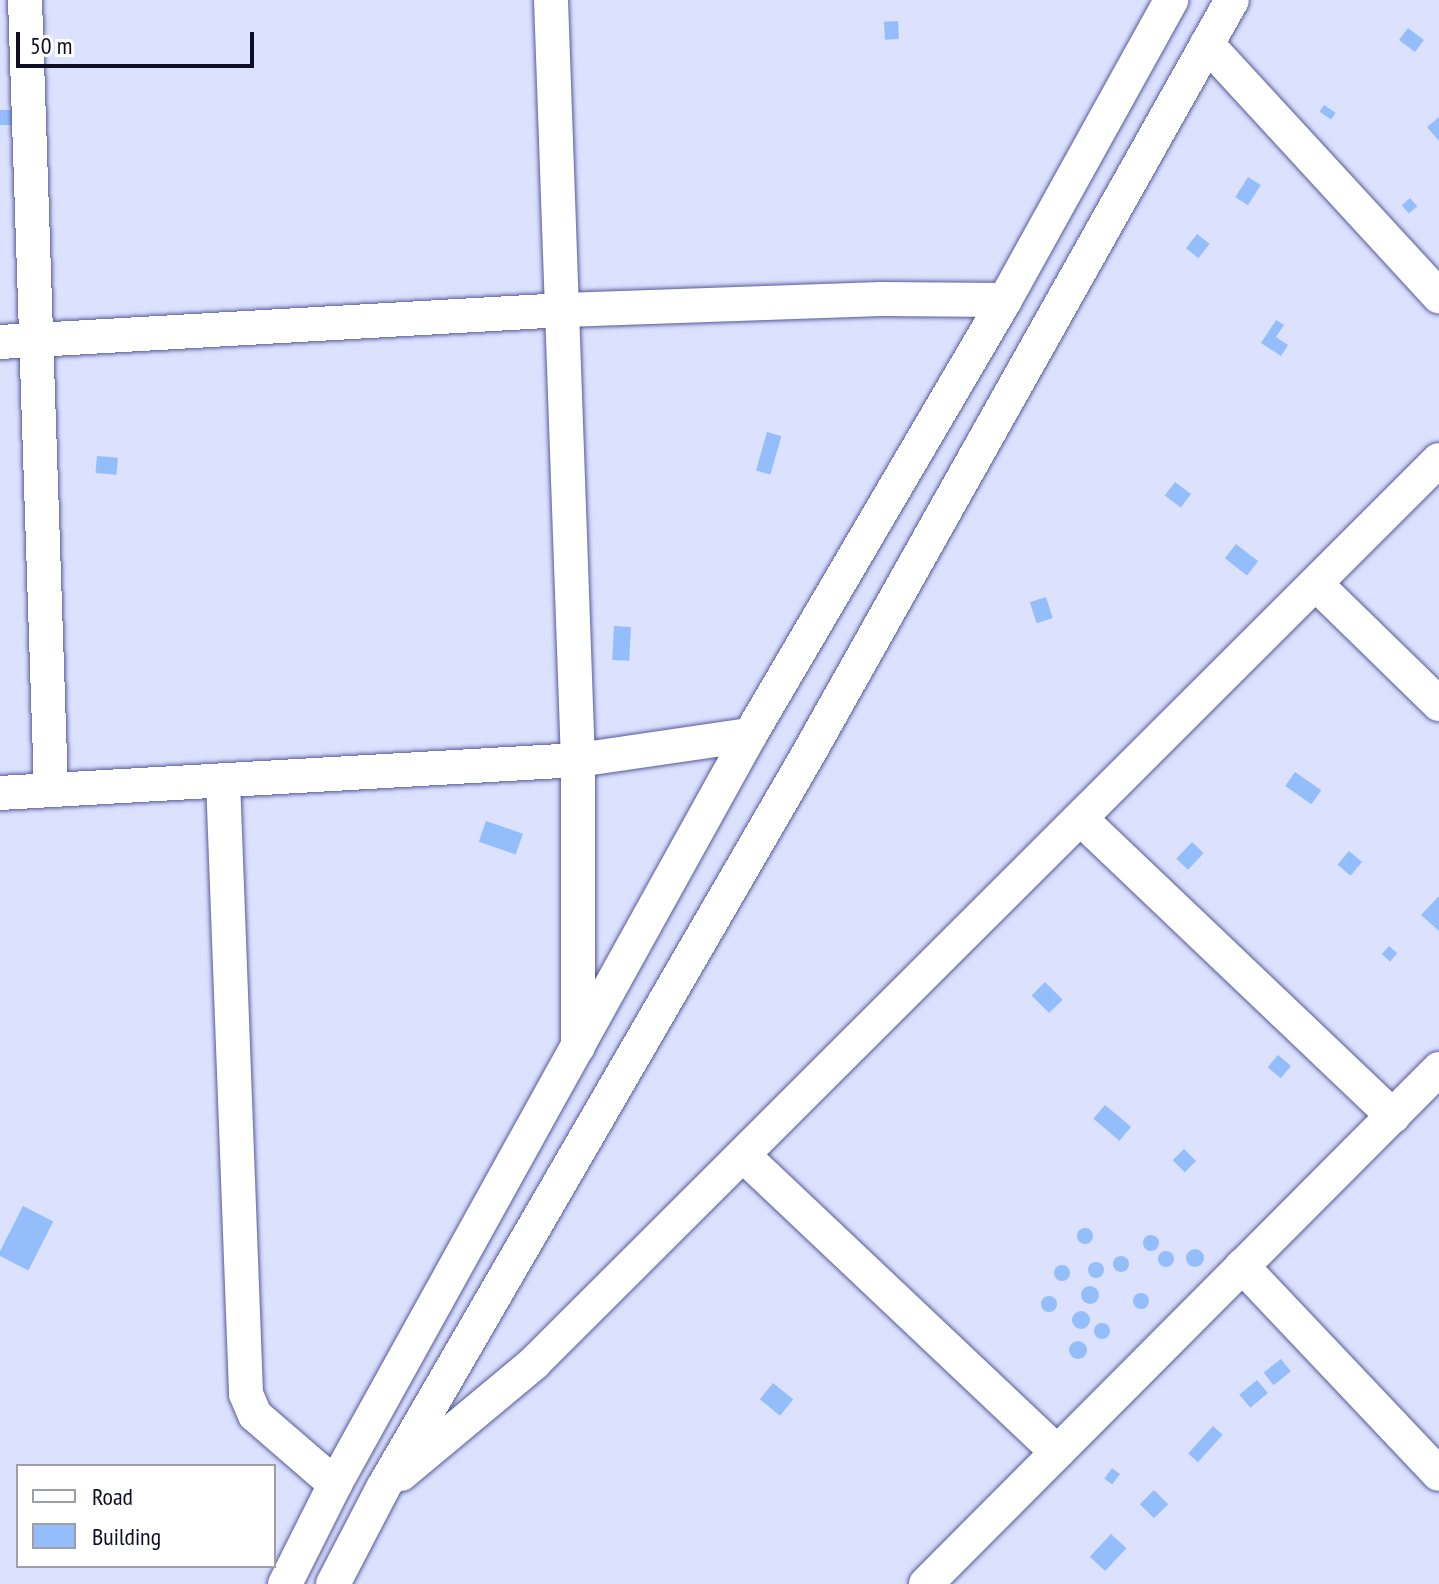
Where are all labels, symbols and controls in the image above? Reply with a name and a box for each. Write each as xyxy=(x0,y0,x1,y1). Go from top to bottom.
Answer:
scale bar xyxy=(20,16,258,66)
text: 50 m xyxy=(30,30,72,61)
legend xyxy=(16,1464,276,1568)
text: Road xyxy=(92,1481,133,1512)
text: Building xyxy=(92,1521,161,1552)

